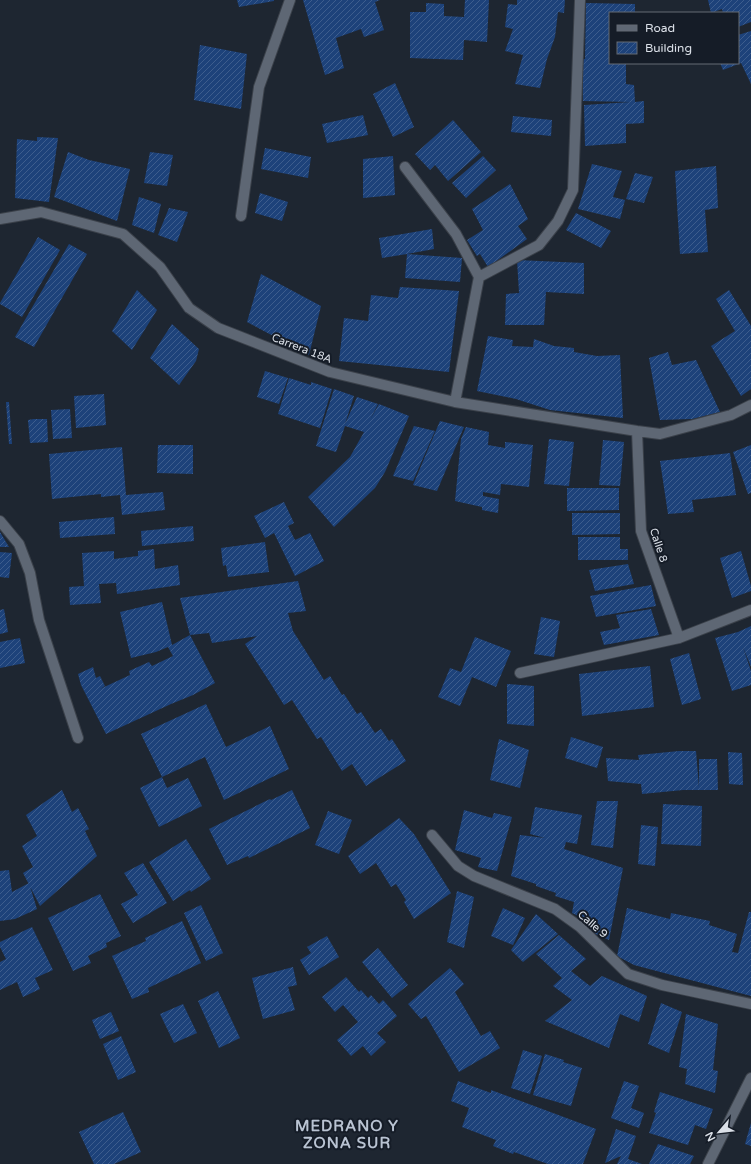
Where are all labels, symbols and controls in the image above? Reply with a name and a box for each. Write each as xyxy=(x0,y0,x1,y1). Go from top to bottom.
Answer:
legend xyxy=(609,12,739,64)
text: Road xyxy=(645,21,675,35)
text: Building xyxy=(645,41,692,55)
street label: Carrera 18A xyxy=(270,331,334,366)
street label: Calle 8 xyxy=(647,526,670,564)
street label: Calle 9 xyxy=(575,908,610,941)
north arrow xyxy=(699,1112,739,1152)
district label: MEDRANO Y ZONA SUR xyxy=(295,1117,399,1152)
text: N xyxy=(703,1130,718,1143)

